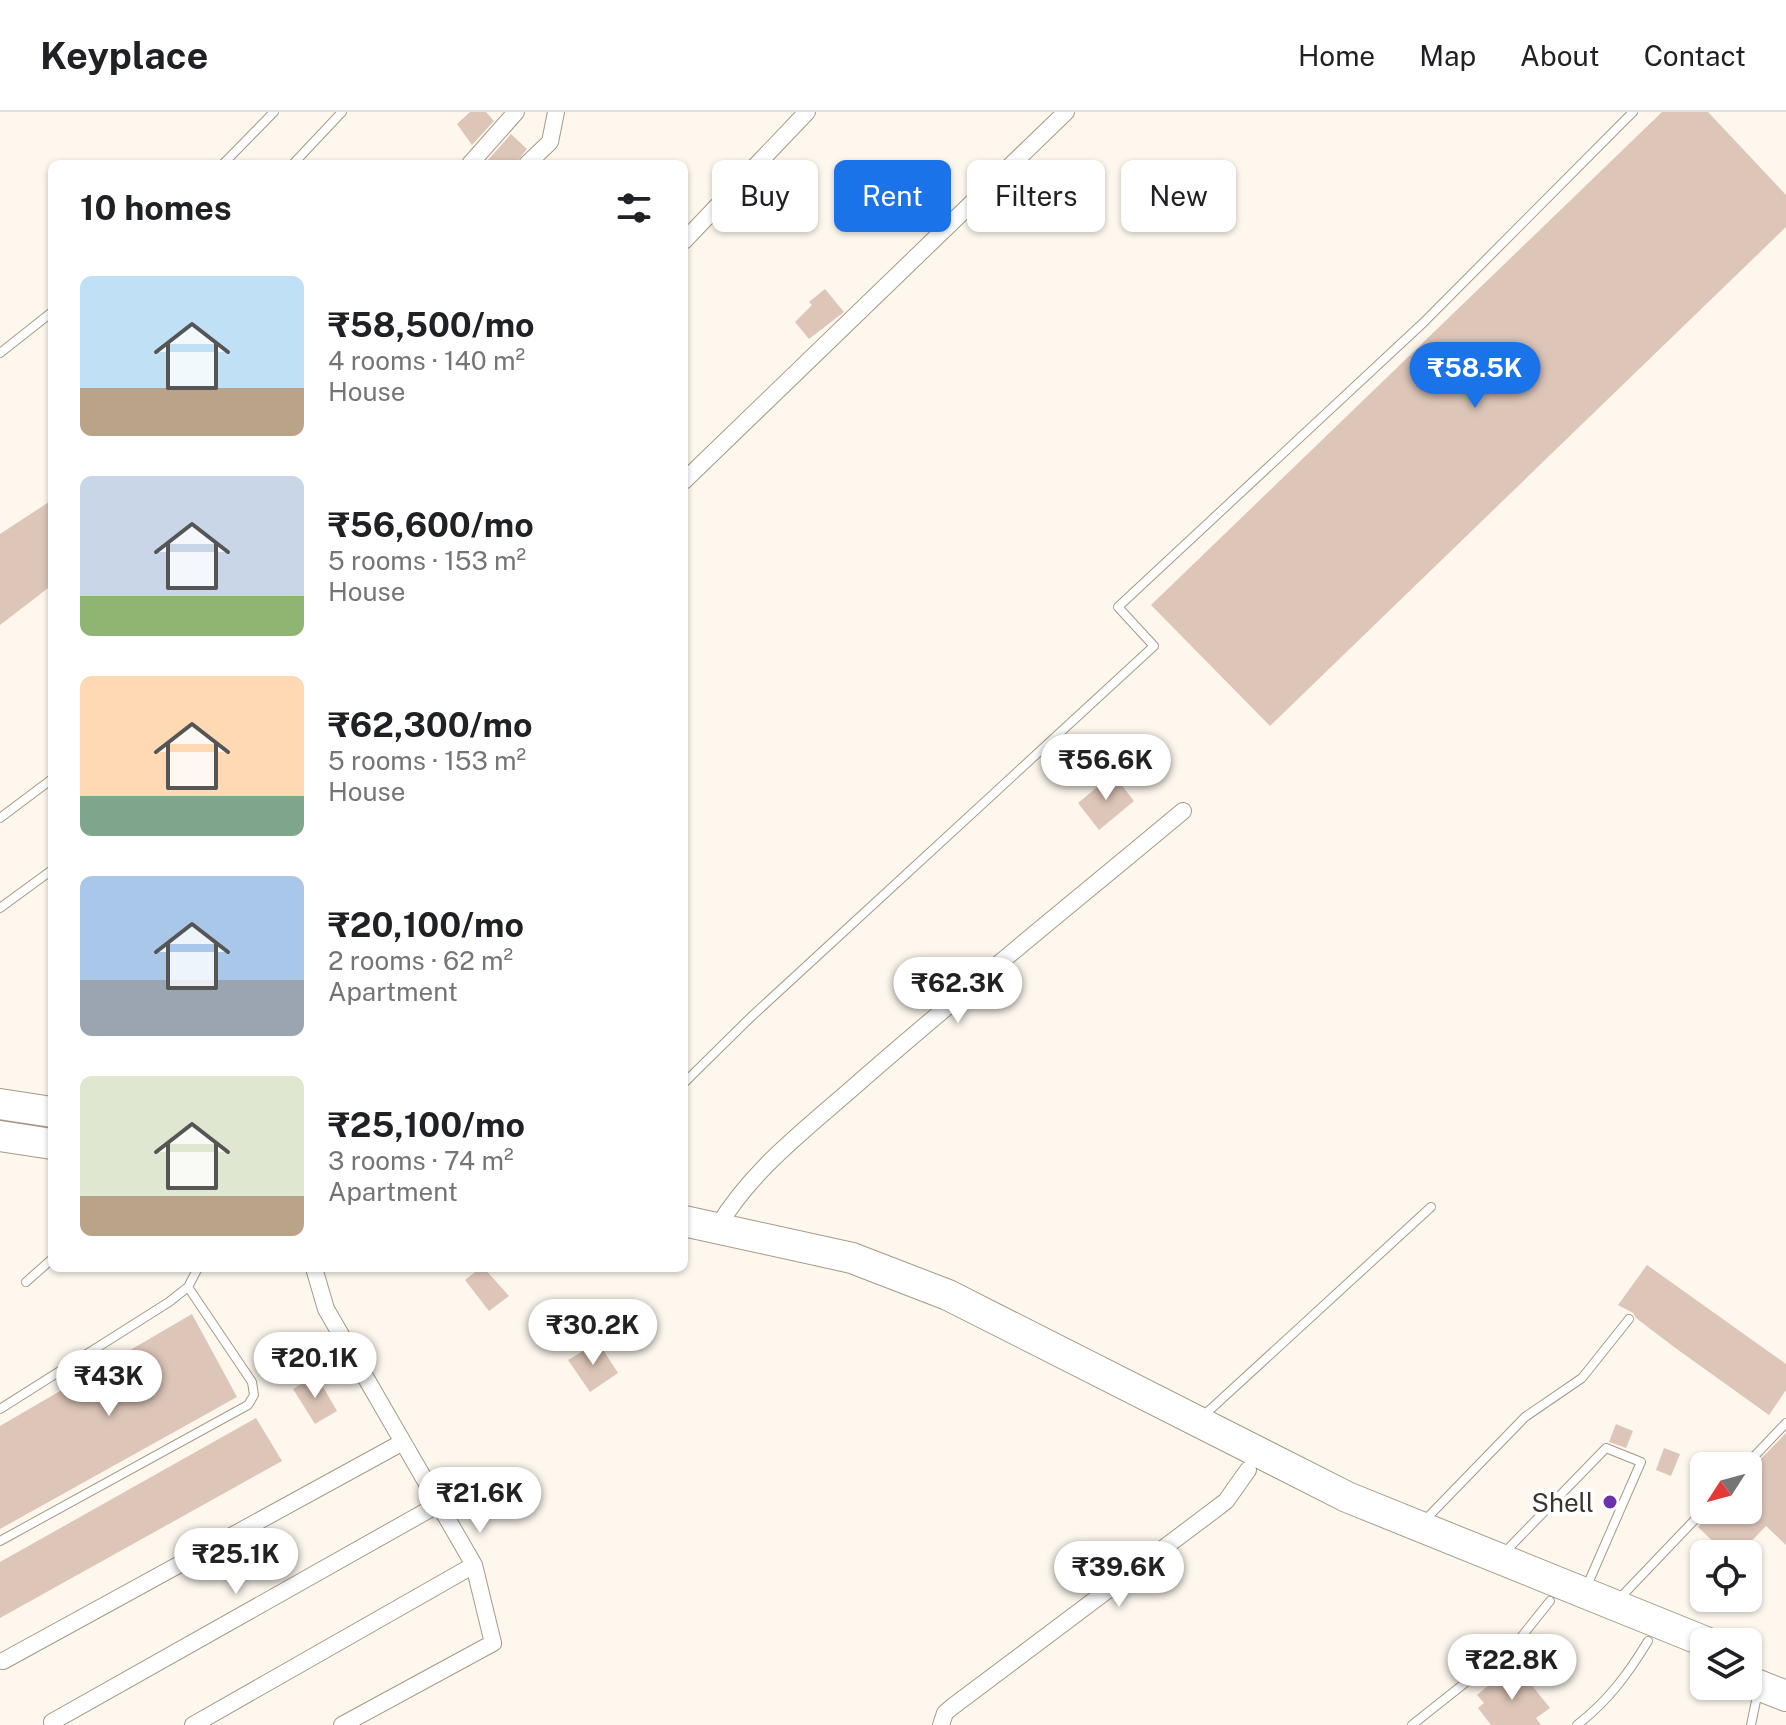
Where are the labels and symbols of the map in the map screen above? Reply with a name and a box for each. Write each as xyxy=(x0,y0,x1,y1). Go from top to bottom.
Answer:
pin: ₹58.5K xyxy=(1410,342,1540,410)
pin: ₹56.6K xyxy=(1041,734,1171,802)
pin: ₹62.3K xyxy=(893,957,1023,1025)
pin: ₹30.2K xyxy=(528,1299,658,1367)
pin: ₹20.1K xyxy=(250,1332,380,1400)
pin: ₹43K xyxy=(62,1350,156,1418)
north arrow xyxy=(1690,1452,1762,1524)
pin: ₹21.6K xyxy=(415,1467,545,1535)
place label: Shell xyxy=(1531,1487,1594,1518)
marker: Shell xyxy=(1601,1493,1619,1511)
pin: ₹25.1K xyxy=(171,1528,301,1596)
pin: ₹39.6K xyxy=(1054,1541,1184,1609)
pin: ₹22.8K xyxy=(1447,1634,1577,1702)

